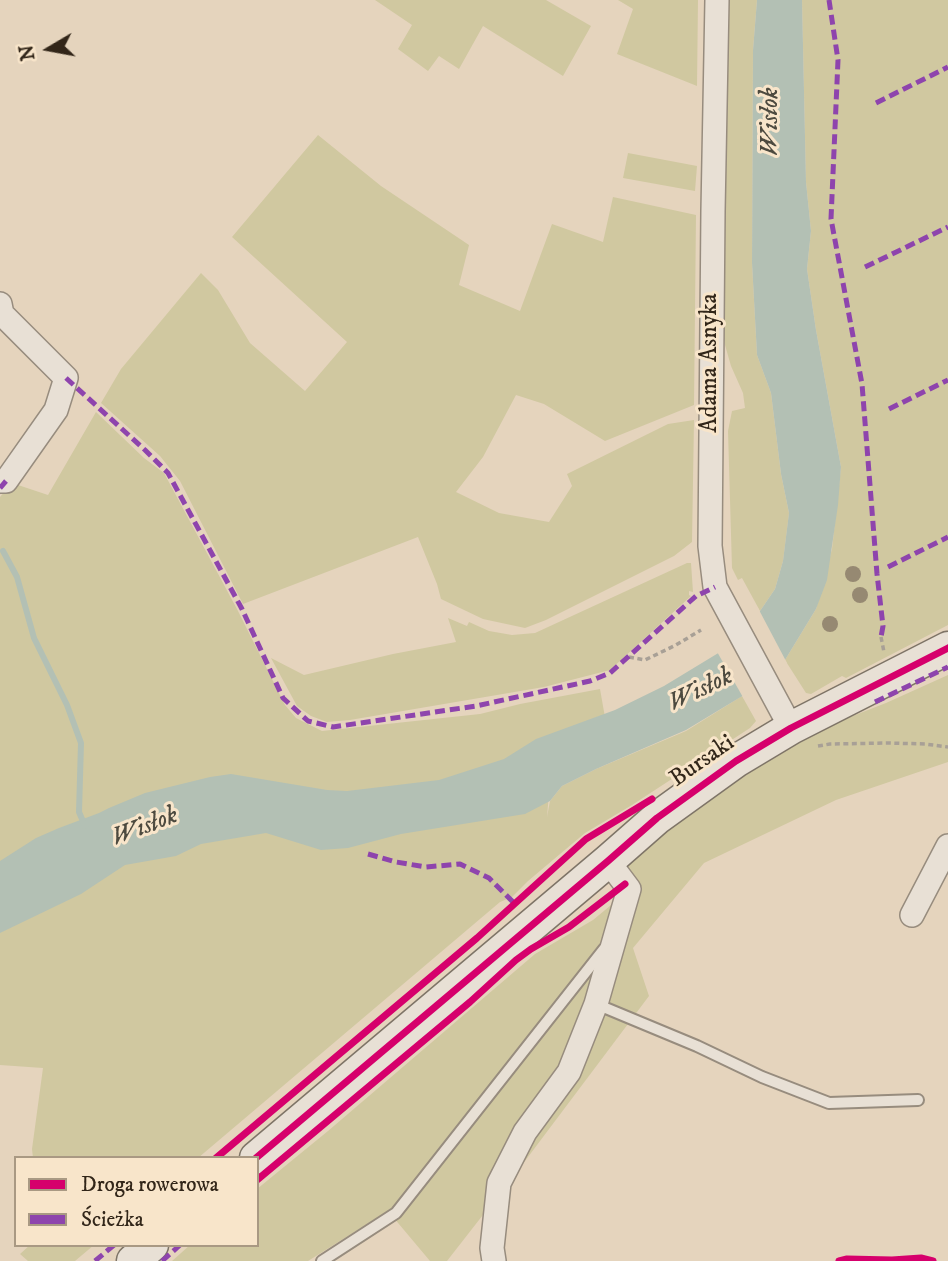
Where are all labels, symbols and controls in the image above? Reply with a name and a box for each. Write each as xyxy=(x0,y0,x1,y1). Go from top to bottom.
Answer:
north arrow xyxy=(14,14,84,84)
text: N xyxy=(15,43,41,62)
water label: Wisłok xyxy=(756,88,788,156)
street label: Adama Asnyka xyxy=(697,293,725,433)
water label: Wisłok xyxy=(663,662,739,720)
street label: Bursaki xyxy=(665,730,741,794)
water label: Wisłok xyxy=(107,801,183,855)
legend xyxy=(14,1156,259,1247)
text: Droga rowerowa xyxy=(81,1172,219,1198)
text: Ścieżka xyxy=(81,1207,144,1233)

